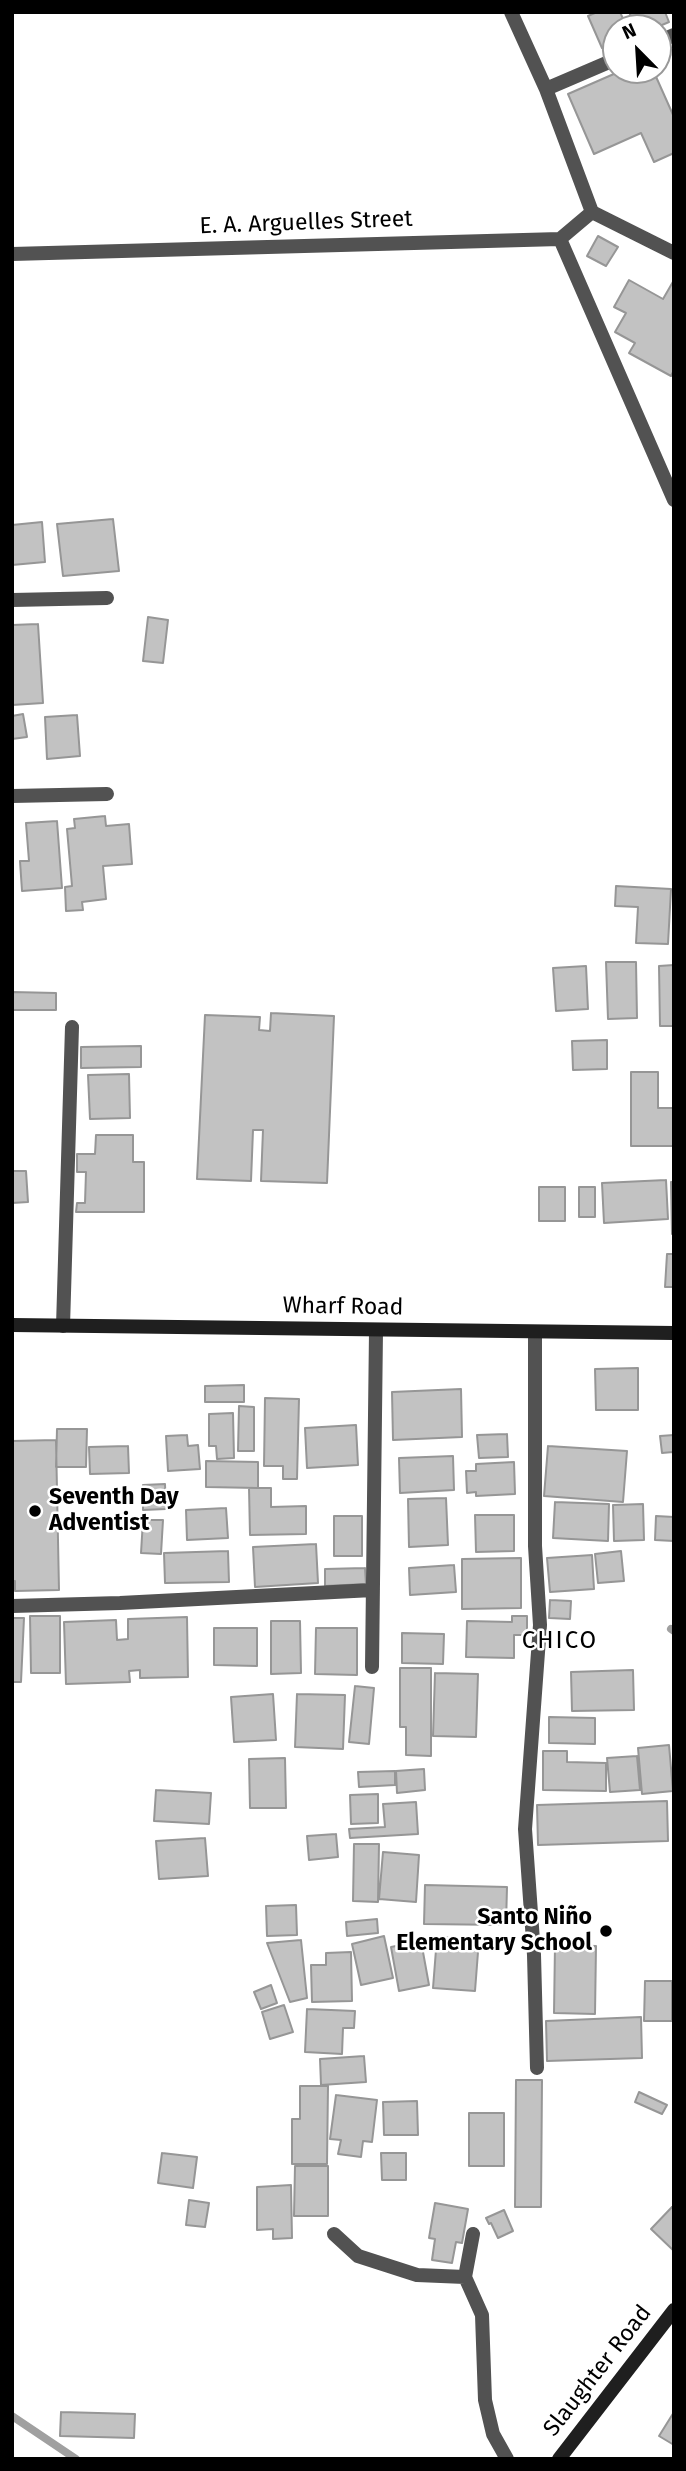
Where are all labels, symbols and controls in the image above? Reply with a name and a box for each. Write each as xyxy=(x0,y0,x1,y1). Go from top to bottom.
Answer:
north arrow xyxy=(602,14,672,84)
text: N xyxy=(619,18,639,44)
street label: E. A. Arguelles Street xyxy=(199,205,413,241)
street label: Wharf Road xyxy=(282,1292,404,1322)
place label: Seventh Day Adventist xyxy=(49,1484,179,1538)
marker: Seventh Day Adventist xyxy=(27,1503,43,1519)
district label: CHICO xyxy=(522,1627,598,1655)
place label: Santo Niño Elementary School xyxy=(396,1904,592,1958)
marker: Santo Niño Elementary School xyxy=(598,1923,614,1939)
street label: Slaughter Road xyxy=(538,2300,658,2442)

